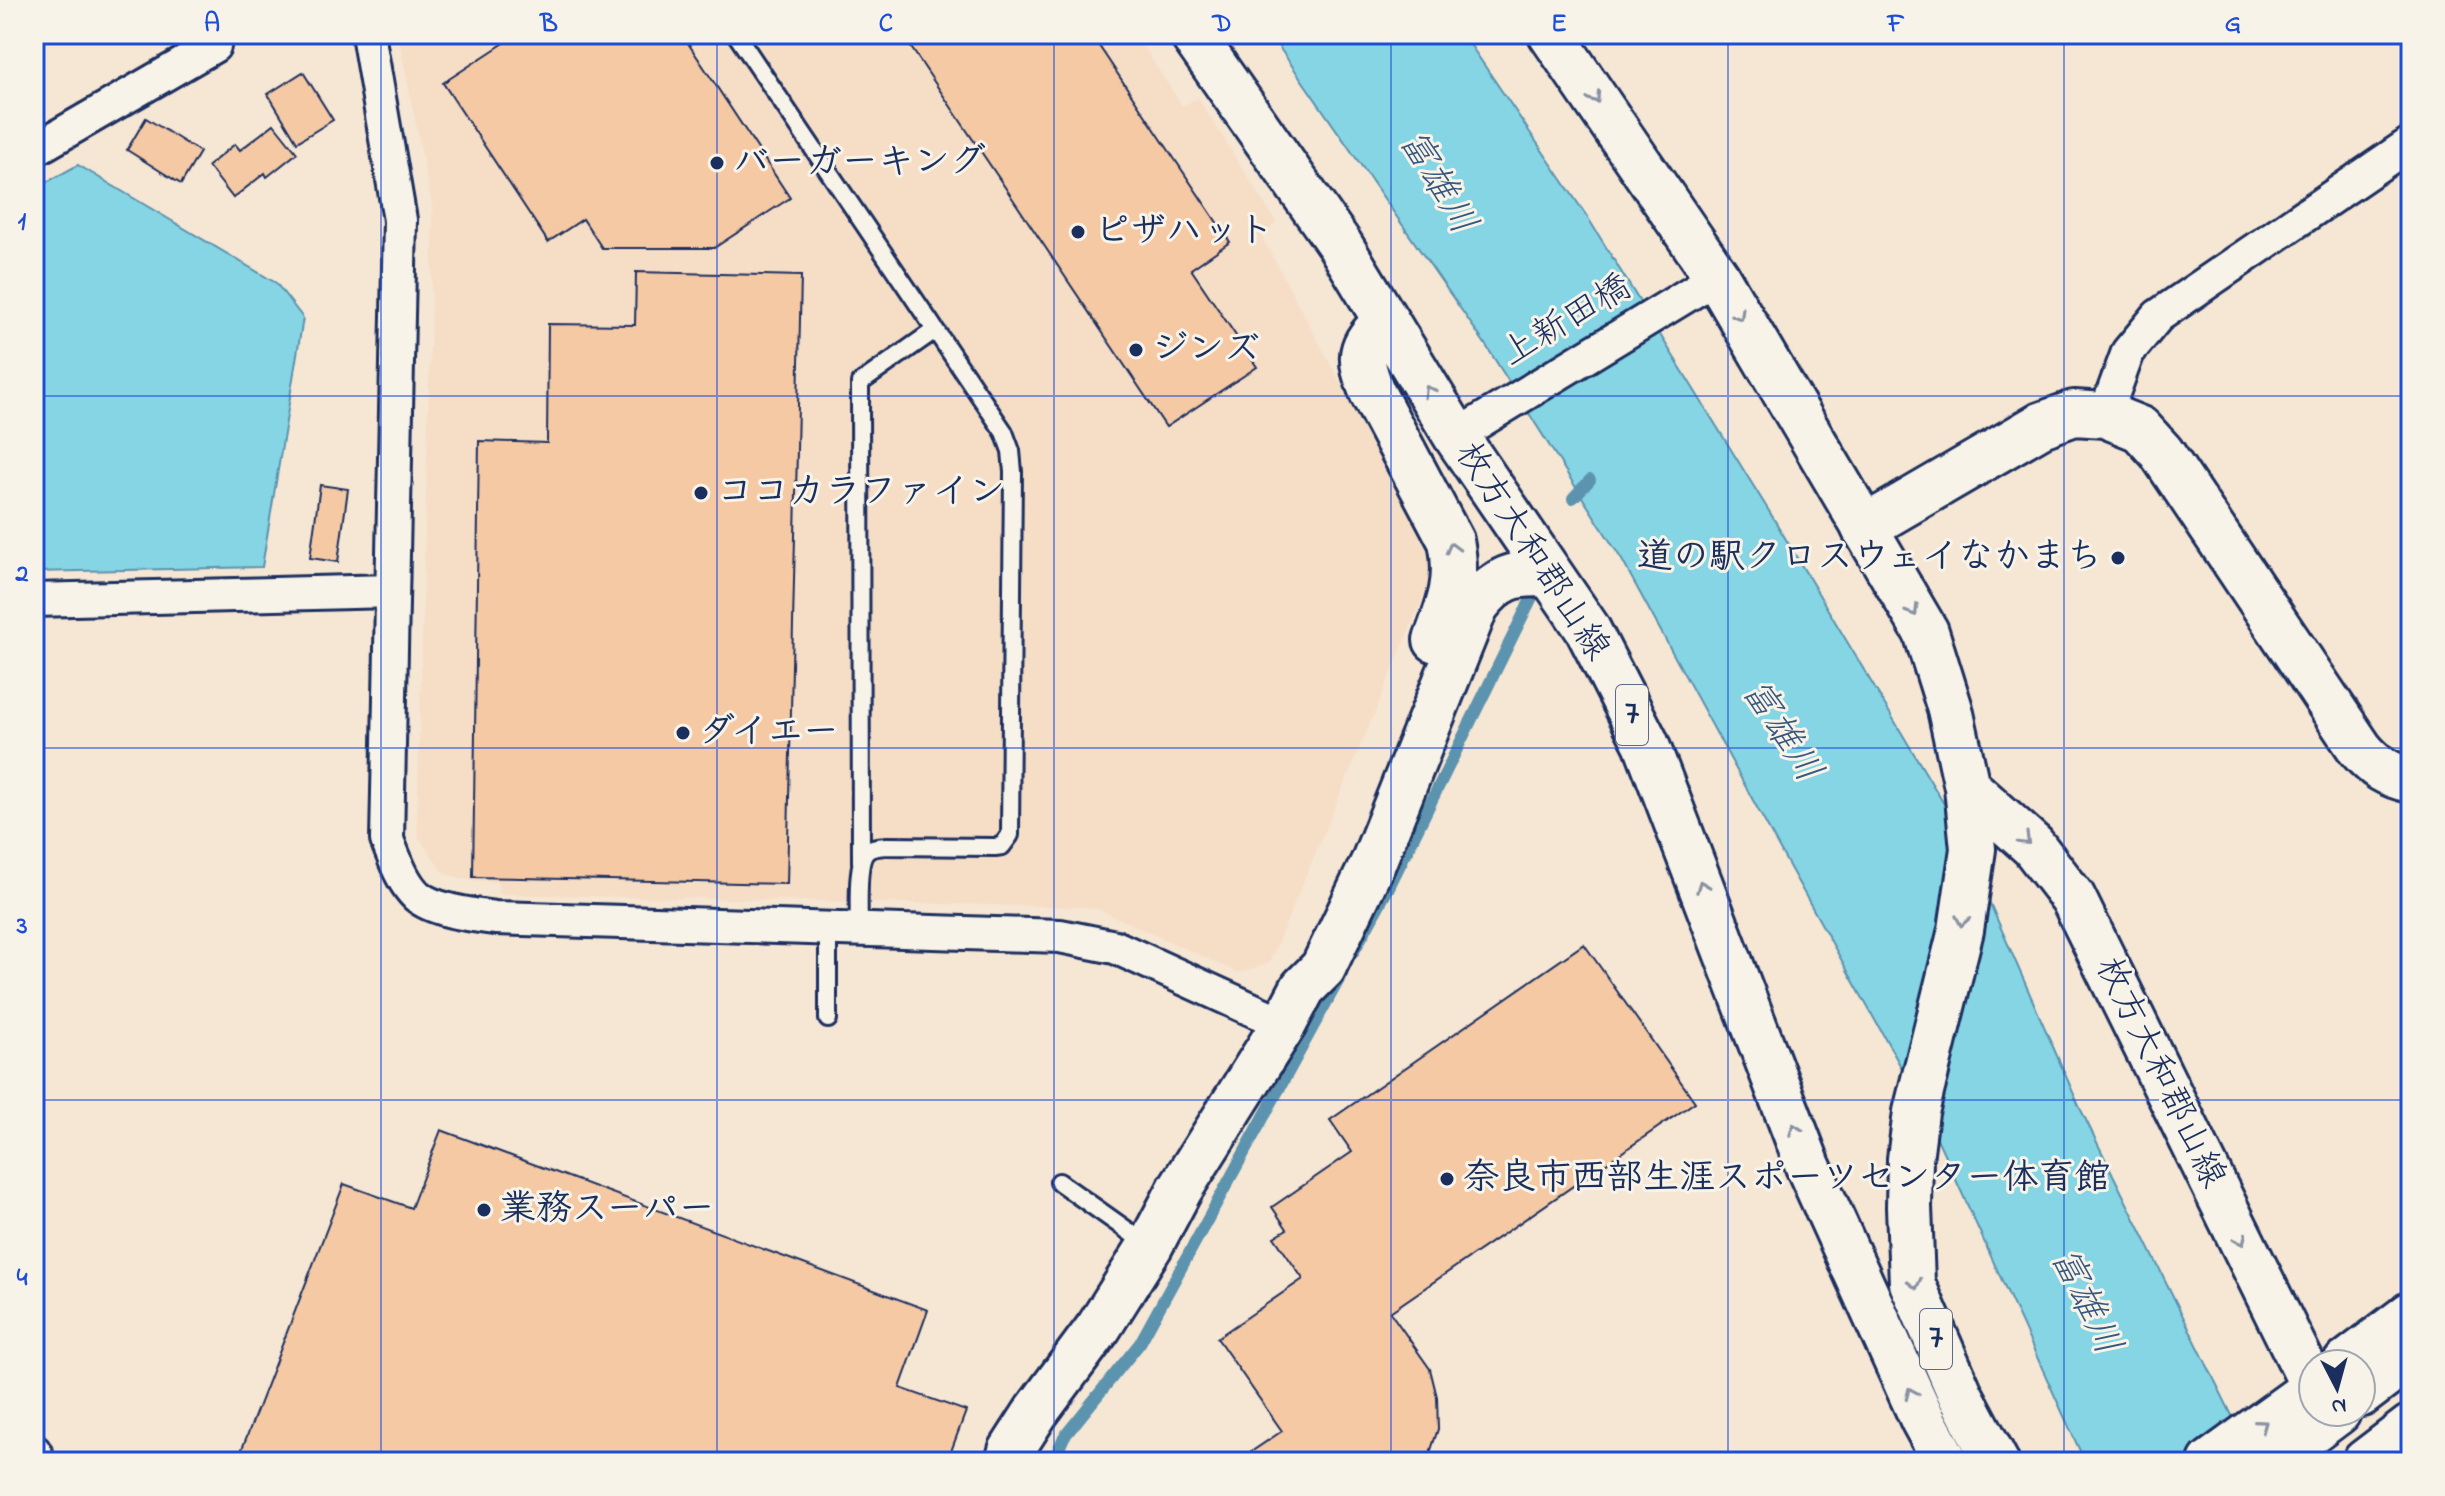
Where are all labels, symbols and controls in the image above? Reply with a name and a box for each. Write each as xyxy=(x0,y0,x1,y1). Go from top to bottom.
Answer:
text: A xyxy=(204,6,220,44)
text: B xyxy=(539,6,558,44)
text: C xyxy=(879,6,893,44)
text: D xyxy=(1211,6,1232,44)
text: E xyxy=(1551,6,1567,44)
text: F xyxy=(1886,6,1905,44)
text: G xyxy=(2225,6,2241,44)
one-way arrow xyxy=(1585,90,1600,104)
water label: 富雄川 xyxy=(1383,120,1489,246)
place label: バーガーキング xyxy=(733,137,986,190)
marker: バーガーキング xyxy=(708,154,726,172)
text: 1 xyxy=(18,204,27,242)
place label: ピザハット xyxy=(1094,206,1274,259)
marker: ピザハット xyxy=(1069,223,1087,241)
street label: 上新田橋 xyxy=(1492,262,1642,382)
one-way arrow xyxy=(1729,306,1745,321)
place label: ジンズ xyxy=(1152,324,1260,377)
marker: ジンズ xyxy=(1127,341,1145,359)
one-way arrow xyxy=(1423,385,1438,400)
street label: 枚方大和郡山線 xyxy=(1440,432,1622,672)
place label: ココカラファイン xyxy=(717,467,1005,520)
marker: ココカラファイン xyxy=(692,484,710,502)
place label: 道の駅クロスウェイなかまち xyxy=(1637,532,2102,585)
one-way arrow xyxy=(1444,542,1461,556)
marker: 道の駅クロスウェイなかまち xyxy=(2109,549,2127,567)
text: 2 xyxy=(15,556,29,594)
one-way arrow xyxy=(1904,602,1919,617)
water label: 富雄川 xyxy=(1725,669,1835,795)
road number: 7 xyxy=(1616,685,1648,745)
place label: ダイエー xyxy=(699,707,839,760)
marker: ダイエー xyxy=(674,724,692,742)
one-way arrow xyxy=(2016,831,2030,845)
one-way arrow xyxy=(1696,880,1712,894)
text: 3 xyxy=(16,908,28,946)
one-way arrow xyxy=(1954,914,1971,927)
street label: 枚方大和郡山線 xyxy=(2080,948,2238,1198)
one-way arrow xyxy=(1788,1123,1805,1137)
place label: 奈良市西部生涯スポーツセンター体育館 xyxy=(1463,1153,2110,1206)
marker: 奈良市西部生涯スポーツセンター体育館 xyxy=(1438,1170,1456,1188)
place label: 業務スーパー xyxy=(500,1184,715,1237)
marker: 業務スーパー xyxy=(475,1201,493,1219)
one-way arrow xyxy=(2231,1231,2247,1246)
water label: 富雄川 xyxy=(2034,1238,2134,1366)
text: 4 xyxy=(17,1260,28,1298)
one-way arrow xyxy=(1905,1277,1922,1291)
road number: 7 xyxy=(1920,1309,1952,1369)
north arrow xyxy=(2297,1348,2377,1428)
one-way arrow xyxy=(1904,1387,1920,1401)
text: N xyxy=(2330,1388,2348,1422)
one-way arrow xyxy=(2253,1420,2268,1435)

